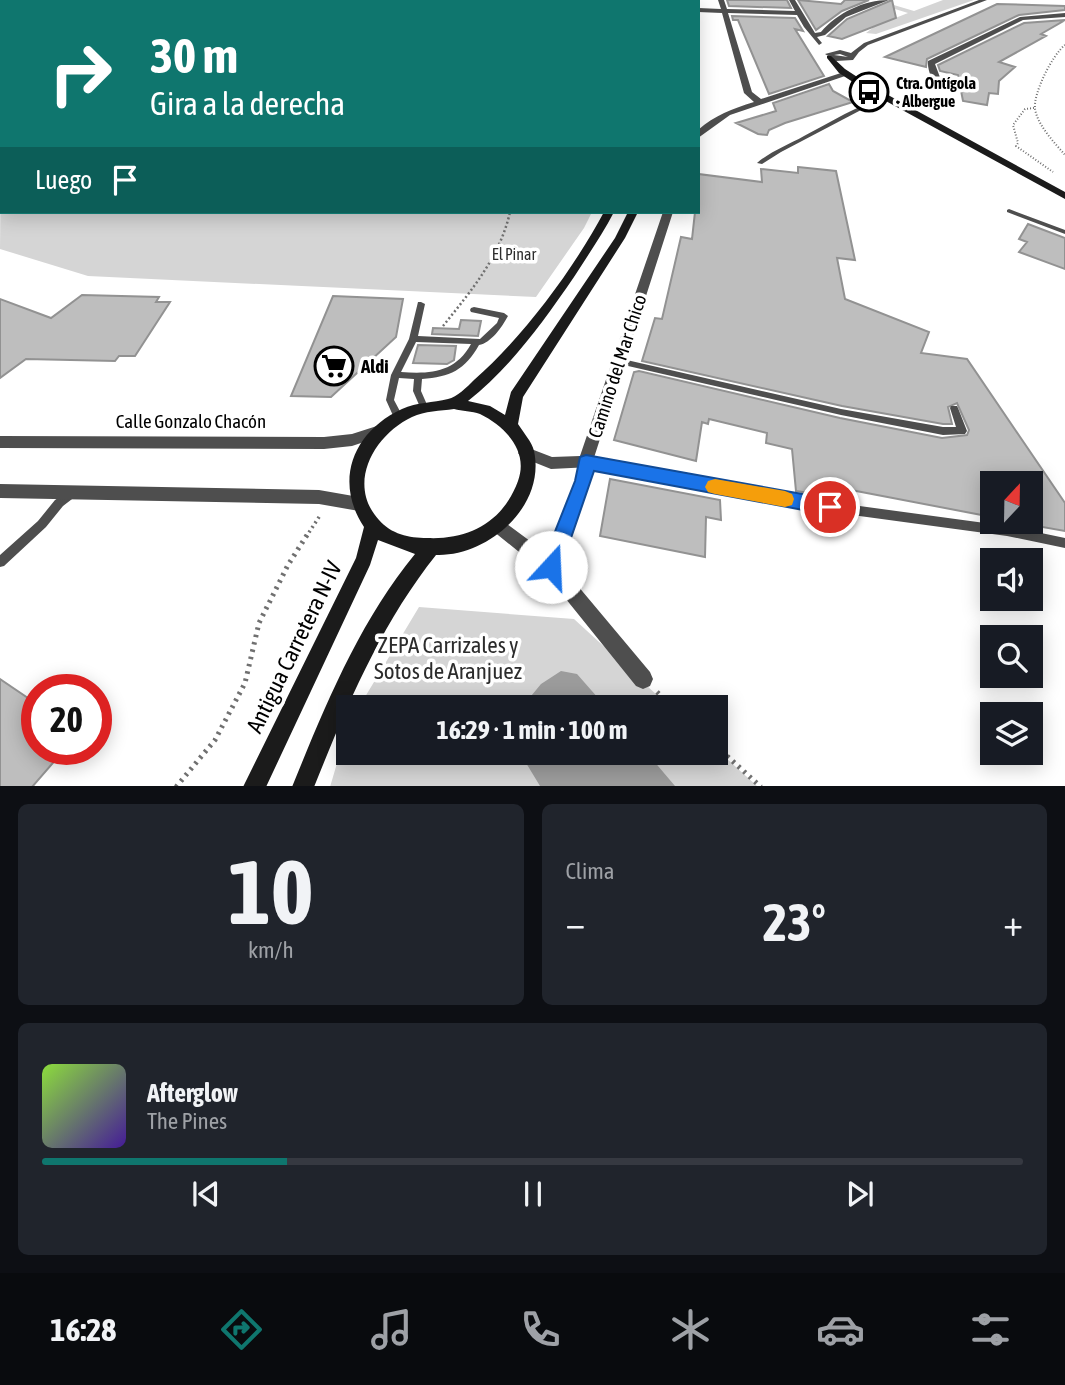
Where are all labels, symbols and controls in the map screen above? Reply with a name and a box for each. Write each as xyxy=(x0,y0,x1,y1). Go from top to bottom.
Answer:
text: 30 m xyxy=(150,27,238,83)
icon: right xyxy=(35,28,126,119)
bus stop icon: Ctra. Ontígola - Albergue xyxy=(848,71,890,113)
place label: Ctra. Ontígola - Albergue xyxy=(896,74,976,110)
text: Gira a la derecha xyxy=(150,85,345,122)
icon: arrive xyxy=(106,161,144,199)
text: Luego xyxy=(35,165,92,195)
park label: El Pinar xyxy=(492,245,536,263)
street label: Camino del Mar Chico xyxy=(583,292,651,440)
supermarket icon: Aldi xyxy=(313,345,355,387)
place label: Aldi xyxy=(360,355,389,377)
street label: Calle Gonzalo Chacón xyxy=(116,410,266,432)
north arrow xyxy=(980,471,1043,534)
map controls xyxy=(980,471,1043,765)
pin xyxy=(800,477,860,537)
icon: arrive xyxy=(811,488,849,526)
position arrow xyxy=(514,530,588,604)
button: sound xyxy=(980,548,1043,611)
street label: Antigua Carretera N-IV xyxy=(241,556,347,737)
button: search xyxy=(980,625,1043,688)
park label: ZEPA Carrizales y Sotos de Aranjuez xyxy=(374,632,522,684)
speed limit sign: 20 xyxy=(21,674,112,765)
button: layers xyxy=(980,702,1043,765)
text: 16:29 · 1 min · 100 m xyxy=(437,715,627,745)
text: 10 xyxy=(228,839,314,943)
text: Clima xyxy=(566,858,615,884)
text: 23° xyxy=(763,892,826,952)
text: − xyxy=(566,901,585,944)
text: + xyxy=(1003,901,1023,944)
text: km/h xyxy=(248,937,294,963)
text: Afterglow xyxy=(147,1078,238,1108)
text: The Pines xyxy=(147,1108,227,1134)
icon: previous xyxy=(187,1175,225,1213)
icon: pause xyxy=(514,1175,552,1213)
icon: next xyxy=(841,1175,879,1213)
icon: directions xyxy=(217,1305,266,1354)
icon: music xyxy=(367,1305,416,1354)
icon: phone xyxy=(516,1305,565,1354)
icon: climate xyxy=(666,1305,715,1354)
icon: car xyxy=(816,1305,865,1354)
icon: filters xyxy=(966,1305,1015,1354)
text: 16:28 xyxy=(50,1311,116,1348)

